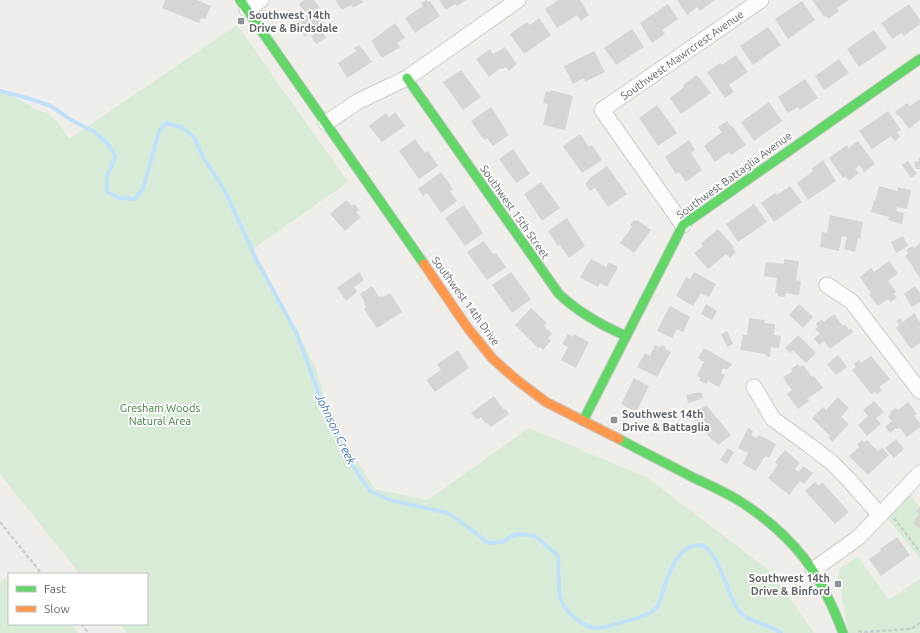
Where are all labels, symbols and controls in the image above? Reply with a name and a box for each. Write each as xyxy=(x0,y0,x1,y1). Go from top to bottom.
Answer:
street label: Southwest Mawrcrest Avenue xyxy=(618,8,746,102)
place label: Southwest 14th Drive & Birdsdale xyxy=(249,9,338,34)
marker: Southwest 14th Drive & Birdsdale xyxy=(236,16,246,26)
street label: Southwest Battaglia Avenue xyxy=(674,129,794,221)
street label: Southwest 15th Street xyxy=(478,163,552,262)
street label: Southwest 14th Drive xyxy=(430,254,502,348)
water label: Johnson Creek xyxy=(313,391,359,467)
park label: Gresham Woods Natural Area xyxy=(120,402,200,427)
place label: Southwest 14th Drive & Battaglia xyxy=(622,408,710,433)
marker: Southwest 14th Drive & Battaglia xyxy=(609,415,619,425)
place label: Southwest 14th Drive & Binford xyxy=(749,572,830,597)
legend xyxy=(8,573,148,625)
marker: Southwest 14th Drive & Binford xyxy=(833,579,843,589)
text: Fast xyxy=(44,582,66,595)
text: Slow xyxy=(44,602,70,615)

